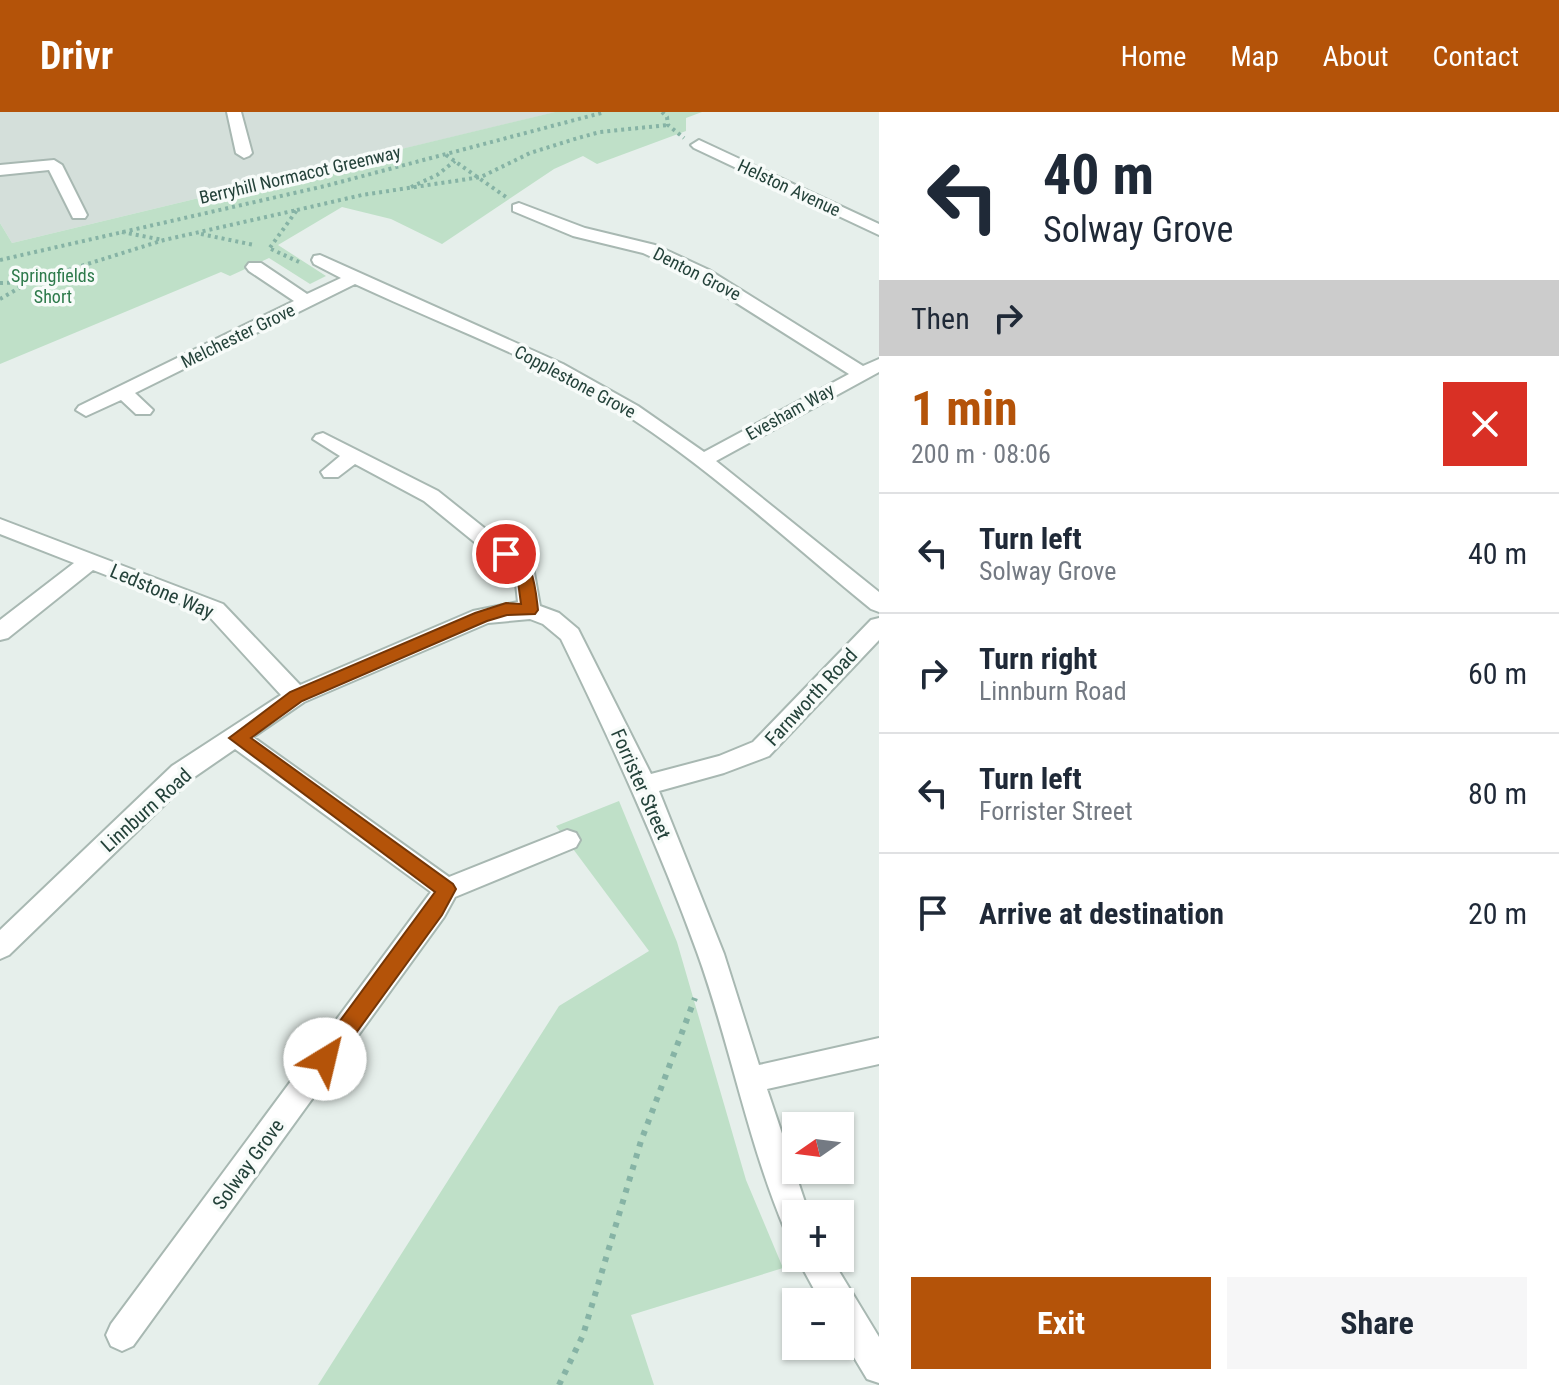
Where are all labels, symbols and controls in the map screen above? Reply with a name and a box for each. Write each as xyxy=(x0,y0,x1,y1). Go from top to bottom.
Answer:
text: Drivr xyxy=(40,34,113,78)
text: Home xyxy=(1121,40,1186,73)
text: Map xyxy=(1230,40,1279,73)
text: About xyxy=(1323,40,1389,73)
text: Contact xyxy=(1433,40,1519,73)
street label: Berryhill Normacot Greenway xyxy=(197,141,403,208)
text: 40 m xyxy=(1043,142,1154,208)
icon: left xyxy=(911,144,1015,248)
street label: Helston Avenue xyxy=(735,155,844,220)
text: Solway Grove xyxy=(1043,209,1233,251)
street label: Denton Grove xyxy=(650,243,744,305)
park label: Springfields Short xyxy=(11,265,95,307)
icon: right xyxy=(986,296,1030,340)
street label: Melchester Grove xyxy=(177,299,298,372)
text: Then xyxy=(911,301,970,336)
street label: Copplestone Grove xyxy=(511,341,639,422)
street label: Evesham Way xyxy=(742,379,838,444)
text: 1 min xyxy=(911,380,1018,437)
button: close xyxy=(1443,382,1527,466)
text: 200 m · 08:06 xyxy=(911,439,1051,469)
pin xyxy=(472,520,540,588)
text: Turn left xyxy=(979,521,1082,556)
icon: left xyxy=(911,531,955,575)
icon: arrive xyxy=(484,532,528,576)
text: 40 m xyxy=(1468,536,1527,571)
text: Solway Grove xyxy=(979,556,1117,586)
street label: Ledstone Way xyxy=(107,558,217,624)
text: Turn right xyxy=(979,641,1097,676)
street label: Farnworth Road xyxy=(760,643,862,751)
icon: right xyxy=(911,651,955,695)
text: 60 m xyxy=(1468,656,1527,691)
text: Linnburn Road xyxy=(979,676,1127,706)
street label: Forrister Street xyxy=(606,725,676,843)
text: Turn left xyxy=(979,761,1082,796)
street label: Linnburn Road xyxy=(96,763,196,857)
icon: left xyxy=(911,771,955,815)
text: 80 m xyxy=(1468,776,1527,811)
text: Forrister Street xyxy=(979,796,1133,826)
icon: arrive xyxy=(911,891,955,935)
text: Arrive at destination xyxy=(979,896,1224,931)
text: 20 m xyxy=(1468,896,1527,931)
position arrow xyxy=(283,1017,367,1101)
north arrow xyxy=(782,1112,854,1184)
map controls xyxy=(782,1112,854,1360)
street label: Solway Grove xyxy=(207,1114,289,1214)
button: + xyxy=(782,1200,854,1272)
button: Exit xyxy=(911,1277,1211,1369)
button: Share xyxy=(1227,1277,1527,1369)
button: − xyxy=(782,1288,854,1360)

